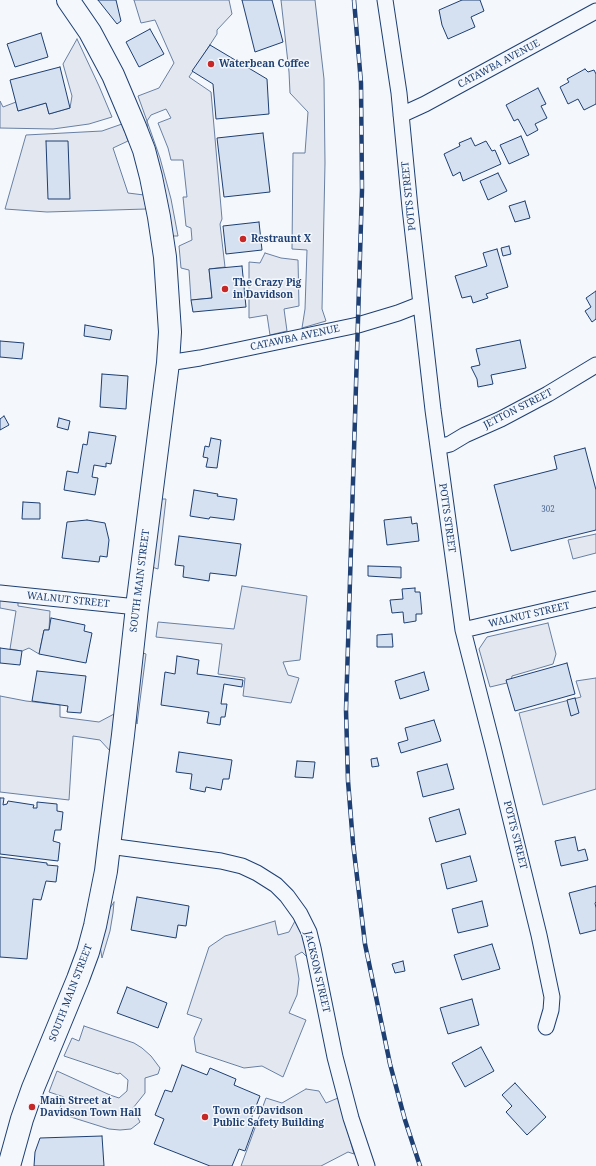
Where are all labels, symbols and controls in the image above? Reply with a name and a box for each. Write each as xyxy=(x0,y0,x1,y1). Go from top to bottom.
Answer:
street label: CATAWBA AVENUE xyxy=(456,37,542,91)
place label: Waterbean Coffee xyxy=(219,58,309,70)
marker: Waterbean Coffee xyxy=(206,59,216,69)
street label: POTTS STREET xyxy=(399,161,419,231)
place label: Restraunt X xyxy=(251,233,311,245)
marker: Restraunt X xyxy=(238,234,248,244)
place label: The Crazy Pig in Davidson xyxy=(233,277,301,300)
marker: The Crazy Pig in Davidson xyxy=(220,284,230,294)
street label: CATAWBA AVENUE xyxy=(249,323,341,353)
street label: JETTON STREET xyxy=(481,386,555,432)
street label: POTTS STREET xyxy=(436,482,458,554)
house number: 302 xyxy=(541,505,555,515)
street label: SOUTH MAIN STREET xyxy=(128,529,152,633)
street label: WALNUT STREET xyxy=(26,590,110,610)
street label: WALNUT STREET xyxy=(487,600,571,630)
street label: POTTS STREET xyxy=(501,800,529,870)
street label: JACKSON STREET xyxy=(302,930,332,1014)
street label: SOUTH MAIN STREET xyxy=(47,943,95,1043)
place label: Main Street at Davidson Town Hall xyxy=(40,1095,141,1118)
marker: Main Street at Davidson Town Hall xyxy=(27,1102,37,1112)
place label: Town of Davidson Public Safety Building xyxy=(213,1105,324,1128)
marker: Town of Davidson Public Safety Building xyxy=(200,1112,210,1122)

